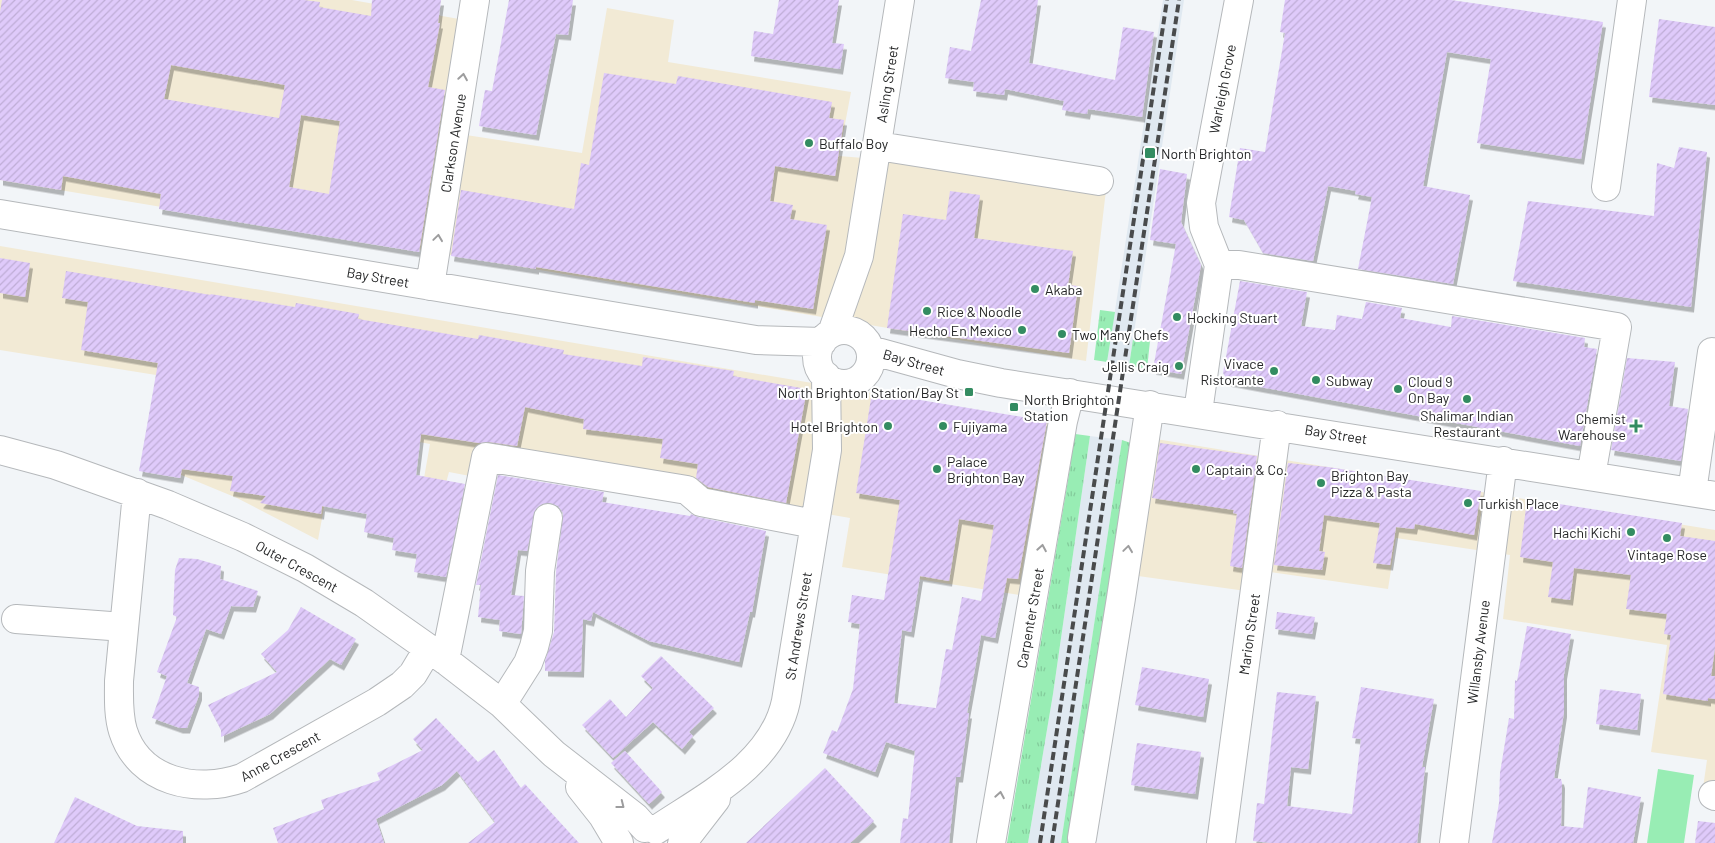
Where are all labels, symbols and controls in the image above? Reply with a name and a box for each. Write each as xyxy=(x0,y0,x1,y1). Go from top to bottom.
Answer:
street label: Warleigh Grove xyxy=(1205,43,1239,135)
street label: Asling Street xyxy=(872,44,902,124)
one-way arrow xyxy=(457,73,468,81)
street label: Clarkson Avenue xyxy=(437,92,469,194)
place label: Buffalo Boy xyxy=(819,135,889,152)
marker: Buffalo Boy xyxy=(803,137,815,149)
place label: North Brighton xyxy=(1161,145,1251,162)
marker: North Brighton xyxy=(1143,146,1157,160)
one-way arrow xyxy=(433,234,443,242)
street label: Bay Street xyxy=(345,263,411,291)
place label: Akaba xyxy=(1045,281,1082,298)
marker: Akaba xyxy=(1029,283,1041,295)
place label: Rice & Noodle xyxy=(937,303,1022,320)
marker: Rice & Noodle xyxy=(921,305,933,317)
place label: Hocking Stuart xyxy=(1187,309,1278,326)
marker: Hocking Stuart xyxy=(1171,311,1183,323)
place label: Hecho En Mexico xyxy=(909,322,1012,339)
marker: Hecho En Mexico xyxy=(1016,324,1028,336)
place label: Two Many Chefs xyxy=(1072,326,1169,343)
marker: Two Many Chefs xyxy=(1056,328,1068,340)
street label: Bay Street xyxy=(881,345,947,379)
place label: Vivace Ristorante xyxy=(1201,355,1264,388)
place label: Jellis Craig xyxy=(1102,358,1169,375)
marker: Jellis Craig xyxy=(1173,360,1185,372)
marker: Vivace Ristorante xyxy=(1268,365,1280,377)
place label: Subway xyxy=(1326,372,1373,389)
place label: Cloud 9 On Bay xyxy=(1408,373,1453,406)
marker: Subway xyxy=(1310,374,1322,386)
marker: Cloud 9 On Bay xyxy=(1392,383,1404,395)
place label: North Brighton Station/Bay St xyxy=(778,384,959,401)
marker: North Brighton Station/Bay St xyxy=(963,386,975,398)
place label: North Brighton Station xyxy=(1024,391,1114,424)
marker: Shalimar Indian Restaurant xyxy=(1461,393,1473,405)
marker: North Brighton Station xyxy=(1008,401,1020,413)
place label: Shalimar Indian Restaurant xyxy=(1420,407,1514,440)
place label: Chemist Warehouse xyxy=(1558,410,1626,443)
place label: Hotel Brighton xyxy=(790,418,878,435)
place label: Fujiyama xyxy=(953,418,1007,435)
marker: Hotel Brighton xyxy=(882,420,894,432)
marker: Fujiyama xyxy=(937,420,949,432)
marker: Chemist Warehouse xyxy=(1630,420,1642,432)
street label: Bay Street xyxy=(1303,421,1369,447)
place label: Palace Brighton Bay xyxy=(947,453,1025,486)
place label: Captain & Co. xyxy=(1206,461,1287,478)
marker: Palace Brighton Bay xyxy=(931,463,943,475)
marker: Captain & Co. xyxy=(1190,463,1202,475)
place label: Brighton Bay Pizza & Pasta xyxy=(1331,467,1412,500)
marker: Brighton Bay Pizza & Pasta xyxy=(1315,477,1327,489)
place label: Turkish Place xyxy=(1478,495,1559,512)
marker: Turkish Place xyxy=(1462,497,1474,509)
place label: Hachi Kichi xyxy=(1553,524,1621,541)
marker: Hachi Kichi xyxy=(1625,526,1637,538)
marker: Vintage Rose xyxy=(1661,532,1673,544)
street label: Outer Crescent xyxy=(253,536,341,596)
one-way arrow xyxy=(1036,544,1046,553)
one-way arrow xyxy=(1123,545,1133,554)
place label: Vintage Rose xyxy=(1627,546,1707,563)
street label: Carpenter Street xyxy=(1013,566,1047,670)
street label: St Andrews Street xyxy=(781,571,815,681)
street label: Marion Street xyxy=(1235,592,1263,676)
street label: Willansby Avenue xyxy=(1463,599,1493,705)
street label: Anne Crescent xyxy=(237,727,323,785)
one-way arrow xyxy=(994,791,1004,799)
one-way arrow xyxy=(615,800,624,809)

